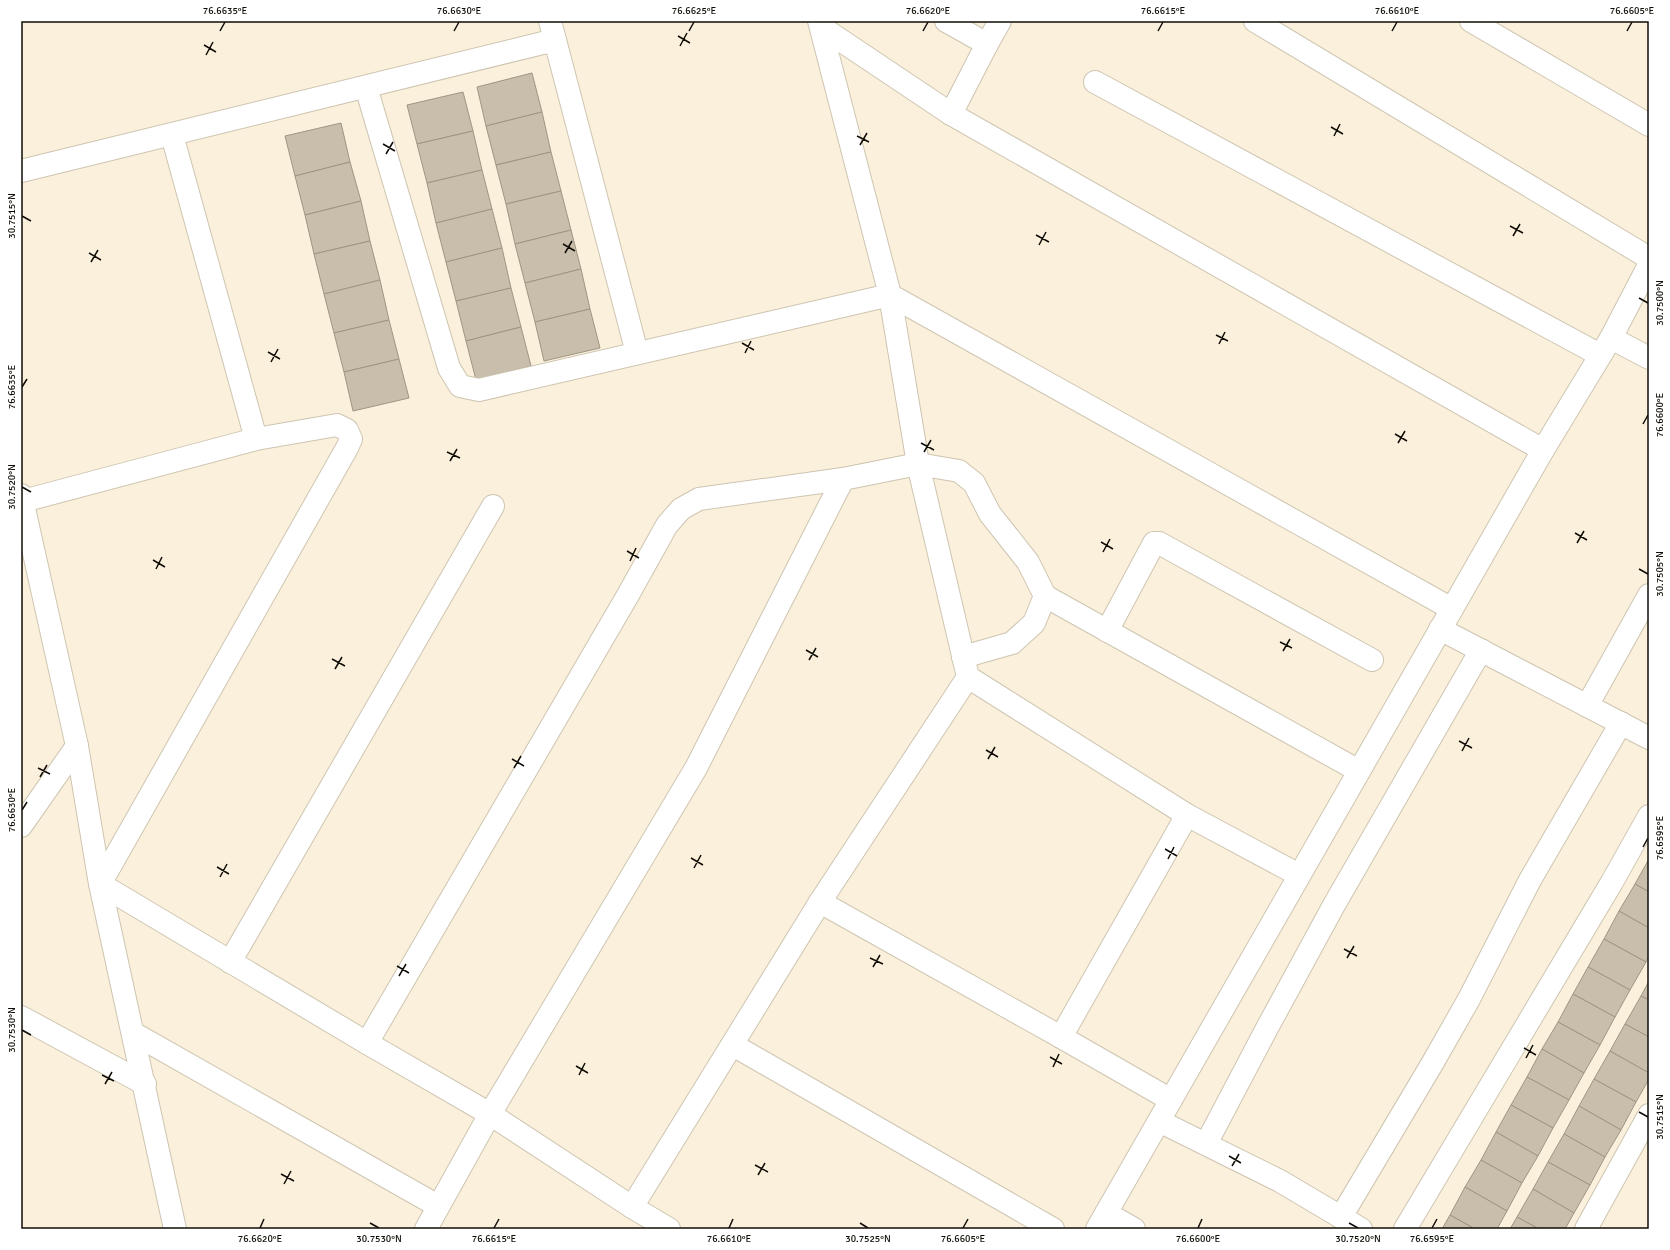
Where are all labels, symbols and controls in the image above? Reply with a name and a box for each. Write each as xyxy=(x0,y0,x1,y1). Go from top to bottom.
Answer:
text: 76.6635°E xyxy=(203,5,248,17)
text: 76.6630°E xyxy=(437,5,482,17)
text: 76.6625°E xyxy=(672,5,717,17)
text: 76.6620°E xyxy=(906,5,951,17)
text: 76.6615°E xyxy=(1141,5,1186,17)
text: 76.6610°E xyxy=(1375,5,1420,17)
text: 76.6605°E xyxy=(1610,5,1655,17)
text: 30.7515°N xyxy=(6,193,18,239)
text: 30.7500°N xyxy=(1654,280,1666,326)
text: 76.6635°E xyxy=(6,364,18,409)
text: 76.6600°E xyxy=(1654,392,1666,437)
text: 30.7520°N xyxy=(6,464,18,510)
text: 30.7505°N xyxy=(1654,551,1666,597)
text: 76.6630°E xyxy=(6,787,18,832)
text: 76.6595°E xyxy=(1654,815,1666,860)
text: 30.7530°N xyxy=(6,1007,18,1053)
text: 30.7515°N xyxy=(1654,1094,1666,1140)
text: 76.6620°E xyxy=(238,1233,283,1245)
text: 30.7530°N xyxy=(356,1233,402,1245)
text: 76.6615°E xyxy=(472,1233,517,1245)
text: 76.6610°E xyxy=(707,1233,752,1245)
text: 30.7525°N xyxy=(845,1233,891,1245)
text: 76.6605°E xyxy=(941,1233,986,1245)
text: 76.6600°E xyxy=(1176,1233,1221,1245)
text: 30.7520°N xyxy=(1335,1233,1381,1245)
text: 76.6595°E xyxy=(1410,1233,1455,1245)

